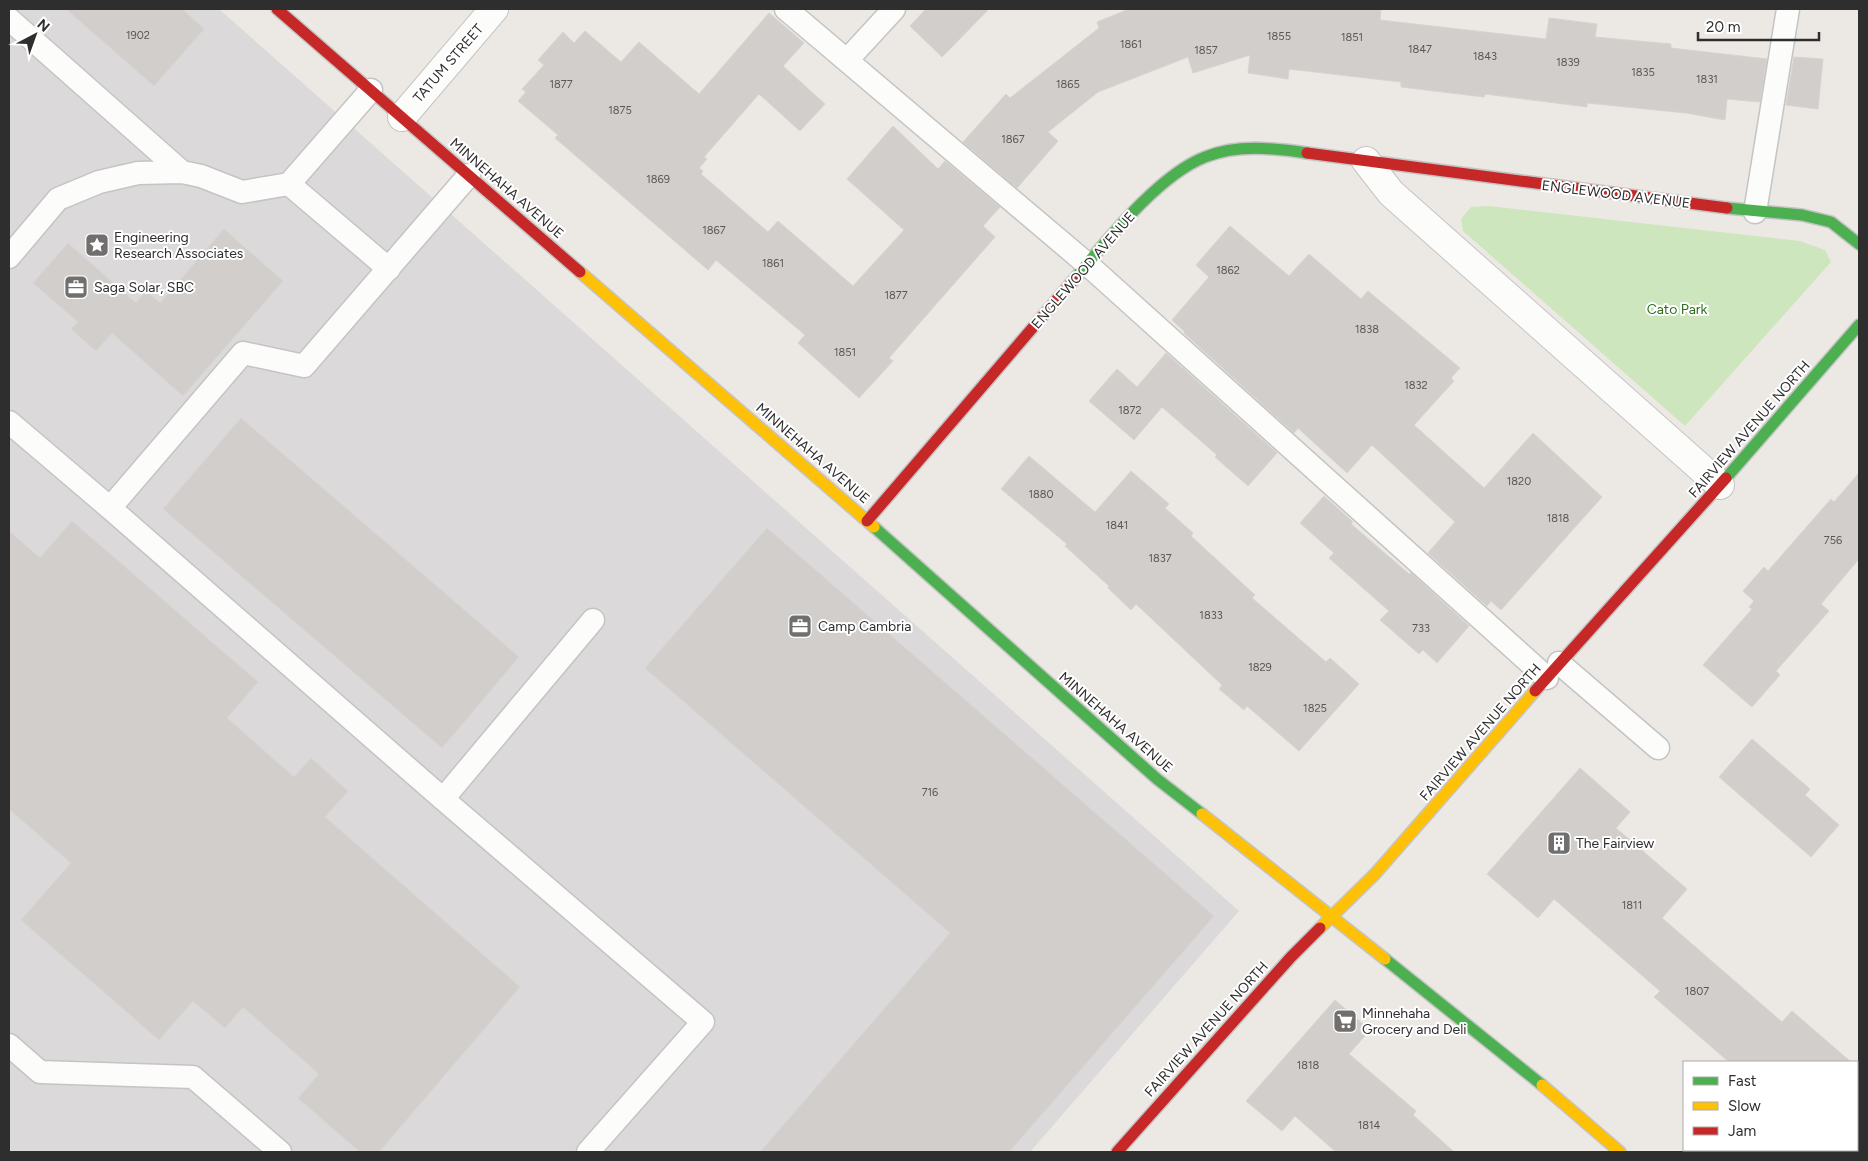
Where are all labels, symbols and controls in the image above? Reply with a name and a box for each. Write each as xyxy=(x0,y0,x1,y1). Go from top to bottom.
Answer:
north arrow xyxy=(10,10,60,60)
scale bar xyxy=(1698,10,1819,42)
text: N xyxy=(34,16,53,36)
text: 20 m xyxy=(1706,18,1740,36)
street label: TATUM STREET xyxy=(410,20,487,106)
house number: 1902 xyxy=(126,29,150,42)
house number: 1855 xyxy=(1267,30,1291,43)
house number: 1851 xyxy=(1341,31,1363,44)
house number: 1861 xyxy=(1120,38,1142,51)
house number: 1847 xyxy=(1408,43,1432,56)
house number: 1857 xyxy=(1194,44,1218,57)
house number: 1843 xyxy=(1473,50,1497,63)
house number: 1839 xyxy=(1556,56,1580,69)
house number: 1835 xyxy=(1631,66,1655,79)
house number: 1831 xyxy=(1696,73,1718,86)
house number: 1877 xyxy=(549,78,573,91)
house number: 1865 xyxy=(1056,78,1080,91)
house number: 1875 xyxy=(608,104,632,117)
house number: 1867 xyxy=(1001,133,1025,146)
street label: MINNEHAHA AVENUE xyxy=(446,134,567,242)
house number: 1869 xyxy=(646,173,670,186)
street label: ENGLEWOOD AVENUE xyxy=(1541,177,1691,212)
street label: ENGLEWOOD AVENUE xyxy=(1028,208,1139,332)
house number: 1867 xyxy=(702,224,726,237)
place label: Engineering Research Associates xyxy=(114,229,243,262)
place icon: Engineering Research Associates xyxy=(84,232,110,258)
house number: 1861 xyxy=(762,257,784,270)
house number: 1862 xyxy=(1216,264,1240,277)
office icon: Saga Solar, SBC xyxy=(63,274,89,300)
place label: Saga Solar, SBC xyxy=(94,279,194,296)
house number: 1877 xyxy=(884,289,908,302)
park label: Cato Park xyxy=(1647,301,1708,318)
house number: 1838 xyxy=(1355,323,1379,336)
house number: 1851 xyxy=(834,346,856,359)
street label: FAIRVIEW AVENUE NORTH xyxy=(1685,357,1814,501)
house number: 1832 xyxy=(1404,379,1428,392)
street label: MINNEHAHA AVENUE xyxy=(752,399,873,507)
house number: 1872 xyxy=(1118,404,1142,417)
house number: 1820 xyxy=(1507,475,1531,488)
house number: 1880 xyxy=(1028,488,1054,501)
house number: 1818 xyxy=(1547,512,1570,525)
house number: 1841 xyxy=(1106,519,1128,532)
house number: 756 xyxy=(1824,534,1842,547)
house number: 1837 xyxy=(1148,552,1172,565)
house number: 1833 xyxy=(1199,609,1223,622)
office icon: Camp Cambria xyxy=(787,613,813,639)
place label: Camp Cambria xyxy=(818,618,911,635)
house number: 733 xyxy=(1412,622,1430,635)
street label: FAIRVIEW AVENUE NORTH xyxy=(1416,660,1545,804)
house number: 1829 xyxy=(1248,661,1272,674)
street label: MINNEHAHA AVENUE xyxy=(1055,668,1176,776)
house number: 1825 xyxy=(1303,702,1327,715)
house number: 716 xyxy=(922,786,938,799)
building icon: The Fairview xyxy=(1546,830,1572,856)
place label: The Fairview xyxy=(1576,835,1654,852)
house number: 1811 xyxy=(1622,899,1642,912)
street label: FAIRVIEW AVENUE NORTH xyxy=(1141,958,1272,1101)
house number: 1807 xyxy=(1685,985,1709,998)
place label: Minnehaha Grocery and Deli xyxy=(1362,1005,1466,1038)
supermarket icon: Minnehaha Grocery and Deli xyxy=(1332,1008,1358,1034)
house number: 1818 xyxy=(1297,1059,1320,1072)
legend xyxy=(1683,1061,1858,1151)
text: Fast xyxy=(1728,1072,1757,1090)
text: Slow xyxy=(1728,1097,1761,1115)
house number: 1814 xyxy=(1358,1119,1381,1132)
text: Jam xyxy=(1728,1122,1756,1140)

